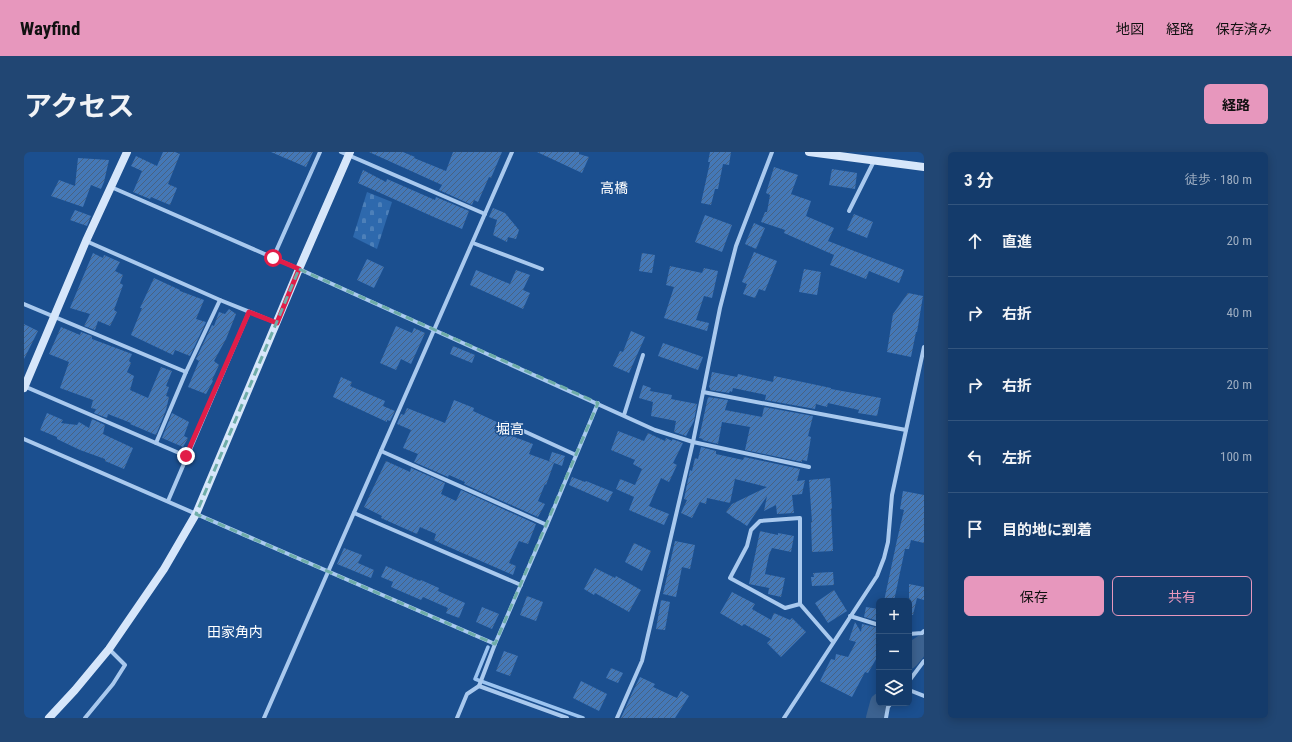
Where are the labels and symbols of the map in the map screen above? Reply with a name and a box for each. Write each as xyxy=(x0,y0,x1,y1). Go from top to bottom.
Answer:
district label: 高橋 xyxy=(600,180,628,196)
route start xyxy=(264,249,282,267)
district label: 堀高 xyxy=(496,421,524,437)
route end xyxy=(177,447,195,465)
district label: 田家角内 xyxy=(207,624,263,640)

